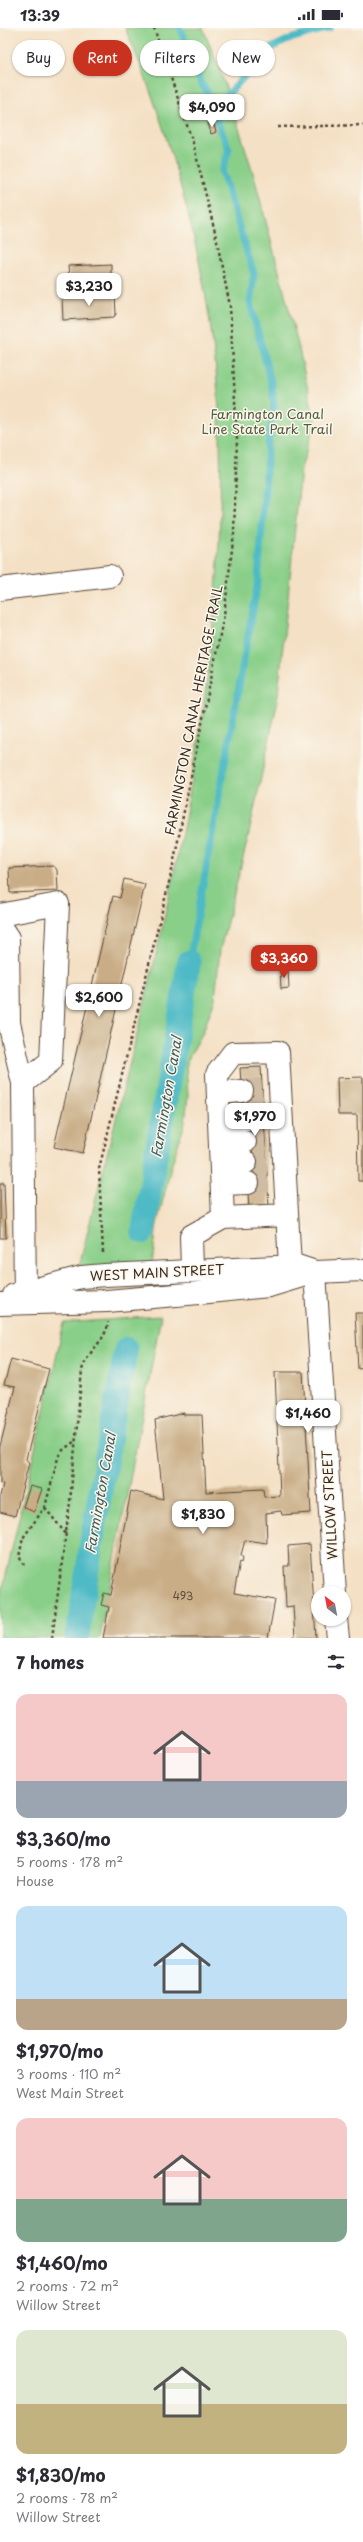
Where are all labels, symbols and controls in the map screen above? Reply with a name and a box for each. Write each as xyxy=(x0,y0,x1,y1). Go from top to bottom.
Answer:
text: 13:39 xyxy=(20,3,60,26)
chip: Buy xyxy=(12,40,65,76)
chip: Rent xyxy=(73,40,132,76)
chip: Filters xyxy=(140,40,209,76)
chip: New xyxy=(217,40,275,76)
pin: $4,090 xyxy=(179,94,245,128)
text: $4,090 xyxy=(188,97,236,116)
pin: $3,230 xyxy=(56,273,122,307)
text: $3,230 xyxy=(65,276,113,295)
park label: Farmington Canal Line State Park Trail xyxy=(201,404,333,438)
street label: FARMINGTON CANAL HERITAGE TRAIL xyxy=(159,583,227,837)
pin: $3,360 xyxy=(251,945,317,979)
text: $3,360 xyxy=(260,948,308,967)
pin: $2,600 xyxy=(66,984,132,1018)
text: $2,600 xyxy=(75,987,123,1006)
water label: Farmington Canal xyxy=(145,1033,187,1159)
pin: $1,970 xyxy=(222,1103,288,1137)
text: $1,970 xyxy=(234,1106,276,1125)
street label: WEST MAIN STREET xyxy=(90,1259,225,1285)
pin: $1,460 xyxy=(275,1400,341,1434)
text: $1,460 xyxy=(285,1403,331,1422)
water label: Farmington Canal xyxy=(79,1429,121,1555)
street label: WILLOW STREET xyxy=(317,1450,341,1560)
pin: $1,830 xyxy=(170,1501,236,1535)
text: $1,830 xyxy=(181,1504,225,1523)
north arrow xyxy=(311,1586,351,1626)
map controls xyxy=(311,1586,351,1626)
house number: 493 xyxy=(173,1587,193,1604)
text: 7 homes xyxy=(16,1649,84,1675)
icon: filters xyxy=(325,1651,347,1673)
icon: home xyxy=(146,1720,218,1792)
text: $3,360/mo xyxy=(16,1826,110,1852)
text: 5 rooms · 178 m² xyxy=(16,1852,123,1871)
text: House xyxy=(16,1871,54,1890)
icon: home xyxy=(146,1932,218,2004)
text: $1,970/mo xyxy=(16,2038,103,2064)
text: 3 rooms · 110 m² xyxy=(16,2064,121,2083)
text: West Main Street xyxy=(16,2083,124,2102)
icon: home xyxy=(146,2144,218,2216)
text: $1,460/mo xyxy=(16,2250,108,2276)
text: 2 rooms · 72 m² xyxy=(16,2276,119,2295)
text: Willow Street xyxy=(16,2295,100,2314)
icon: home xyxy=(146,2356,218,2428)
text: $1,830/mo xyxy=(16,2462,106,2488)
text: 2 rooms · 78 m² xyxy=(16,2488,118,2507)
text: Willow Street xyxy=(16,2507,100,2526)

